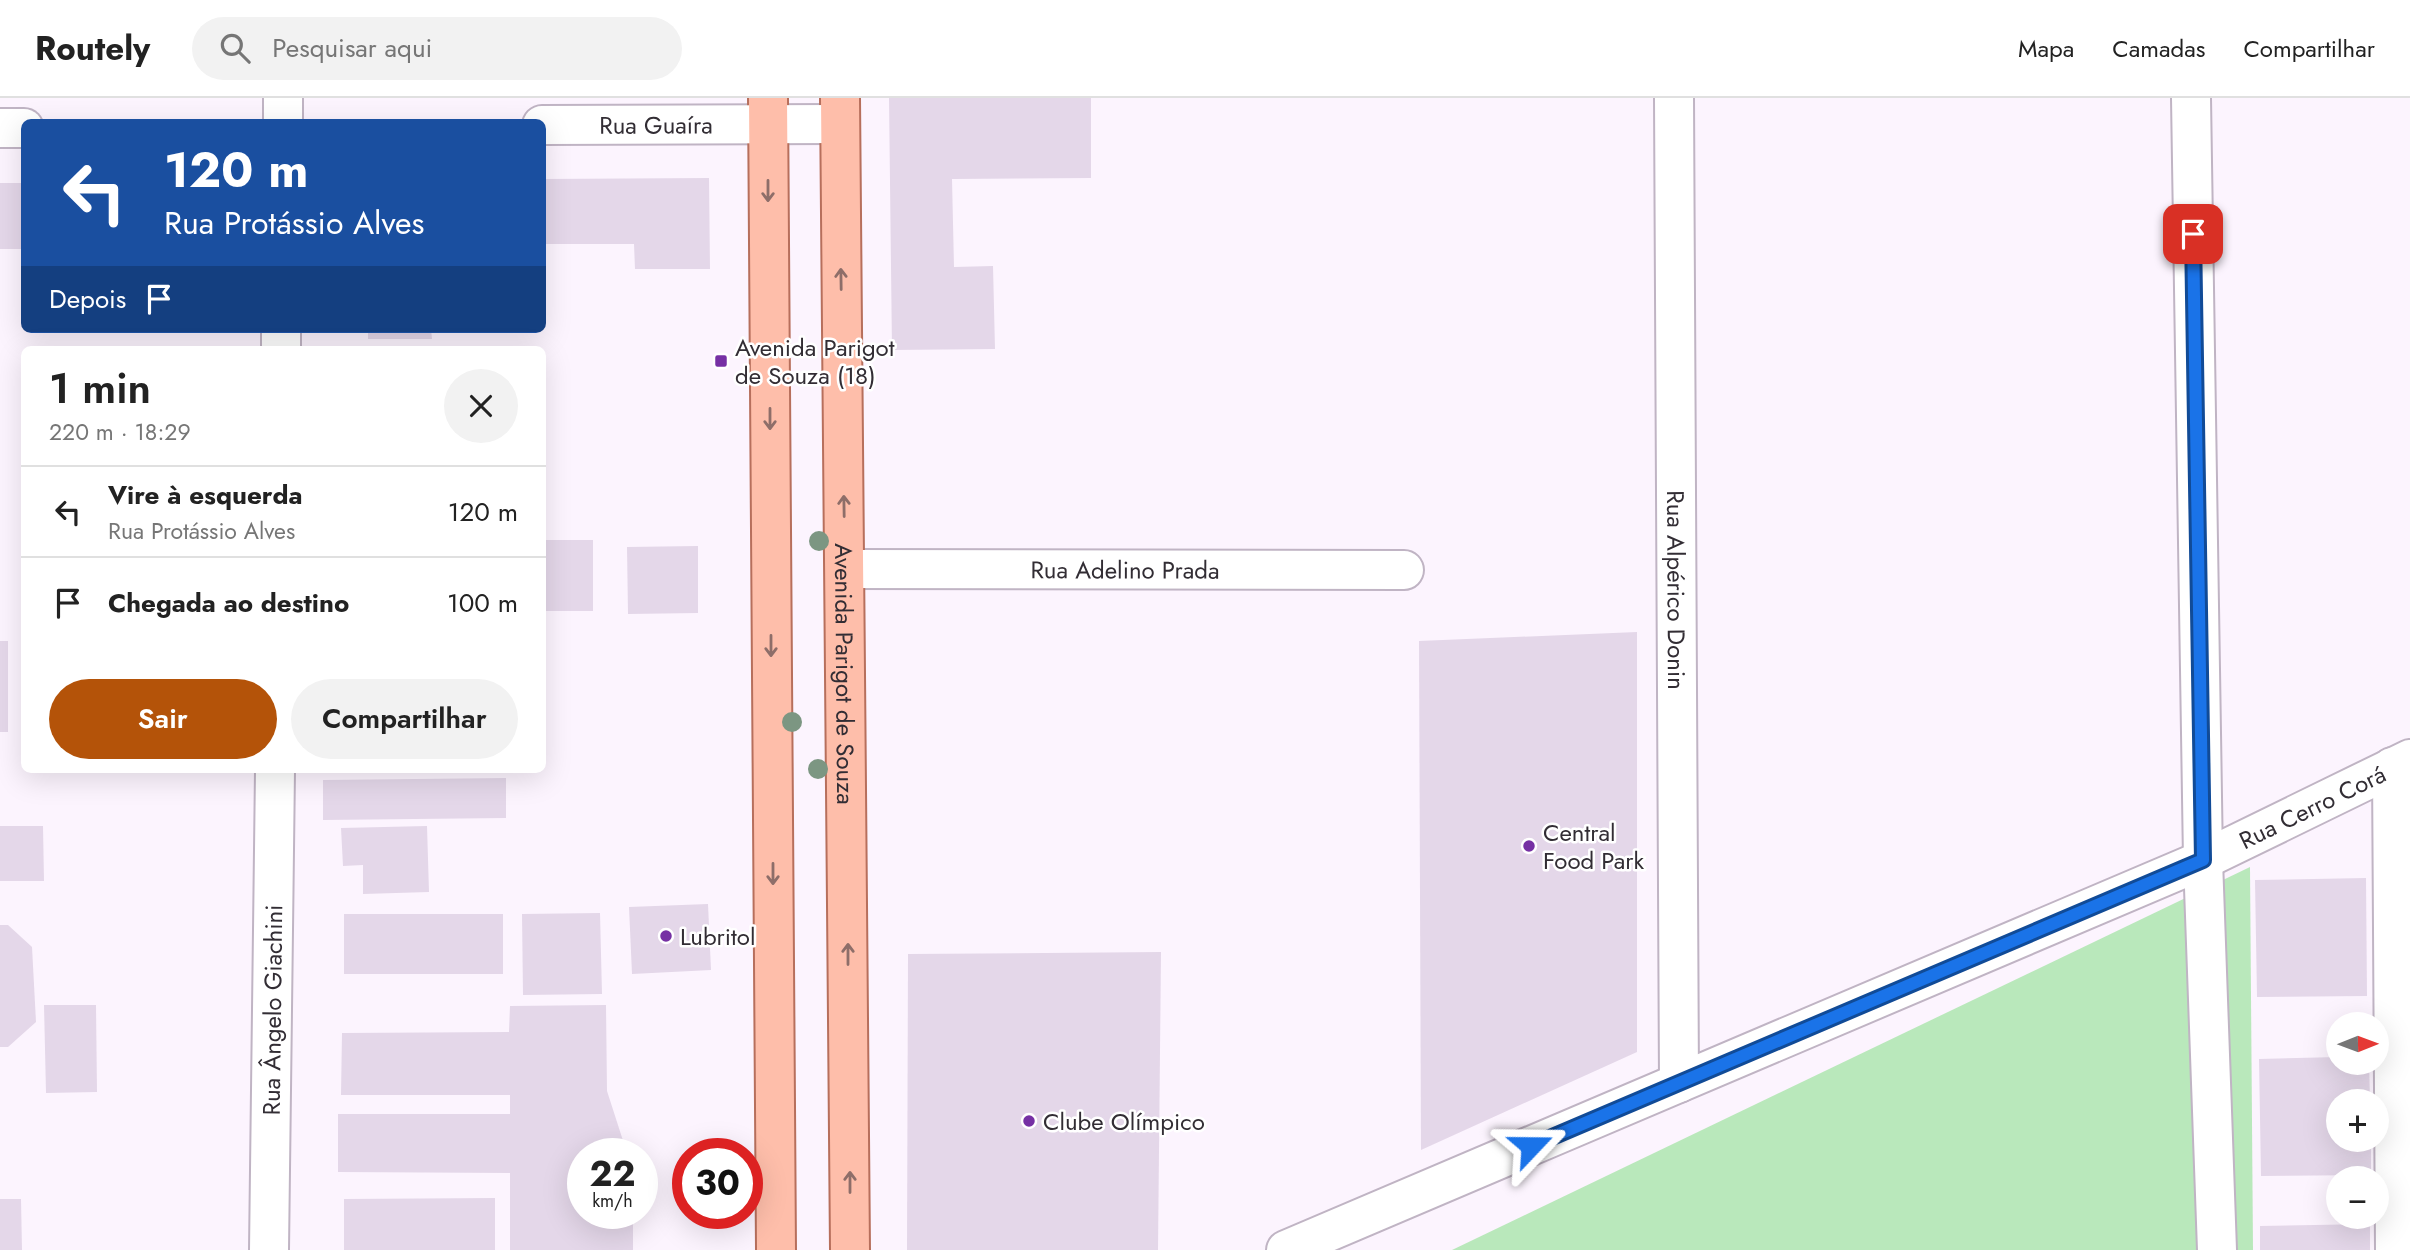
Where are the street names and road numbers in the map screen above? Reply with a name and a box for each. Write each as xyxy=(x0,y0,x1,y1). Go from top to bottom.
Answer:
street label: Rua Guaíra xyxy=(599,107,713,142)
street label: Rua Alpérico Donin xyxy=(1658,490,1695,690)
street label: Avenida Parigot de Souza xyxy=(826,543,864,805)
street label: Rua Adelino Prada xyxy=(1030,552,1220,587)
street label: Rua Cerro Corá xyxy=(2233,756,2392,857)
street label: Rua Ângelo Giachini xyxy=(253,904,291,1116)

